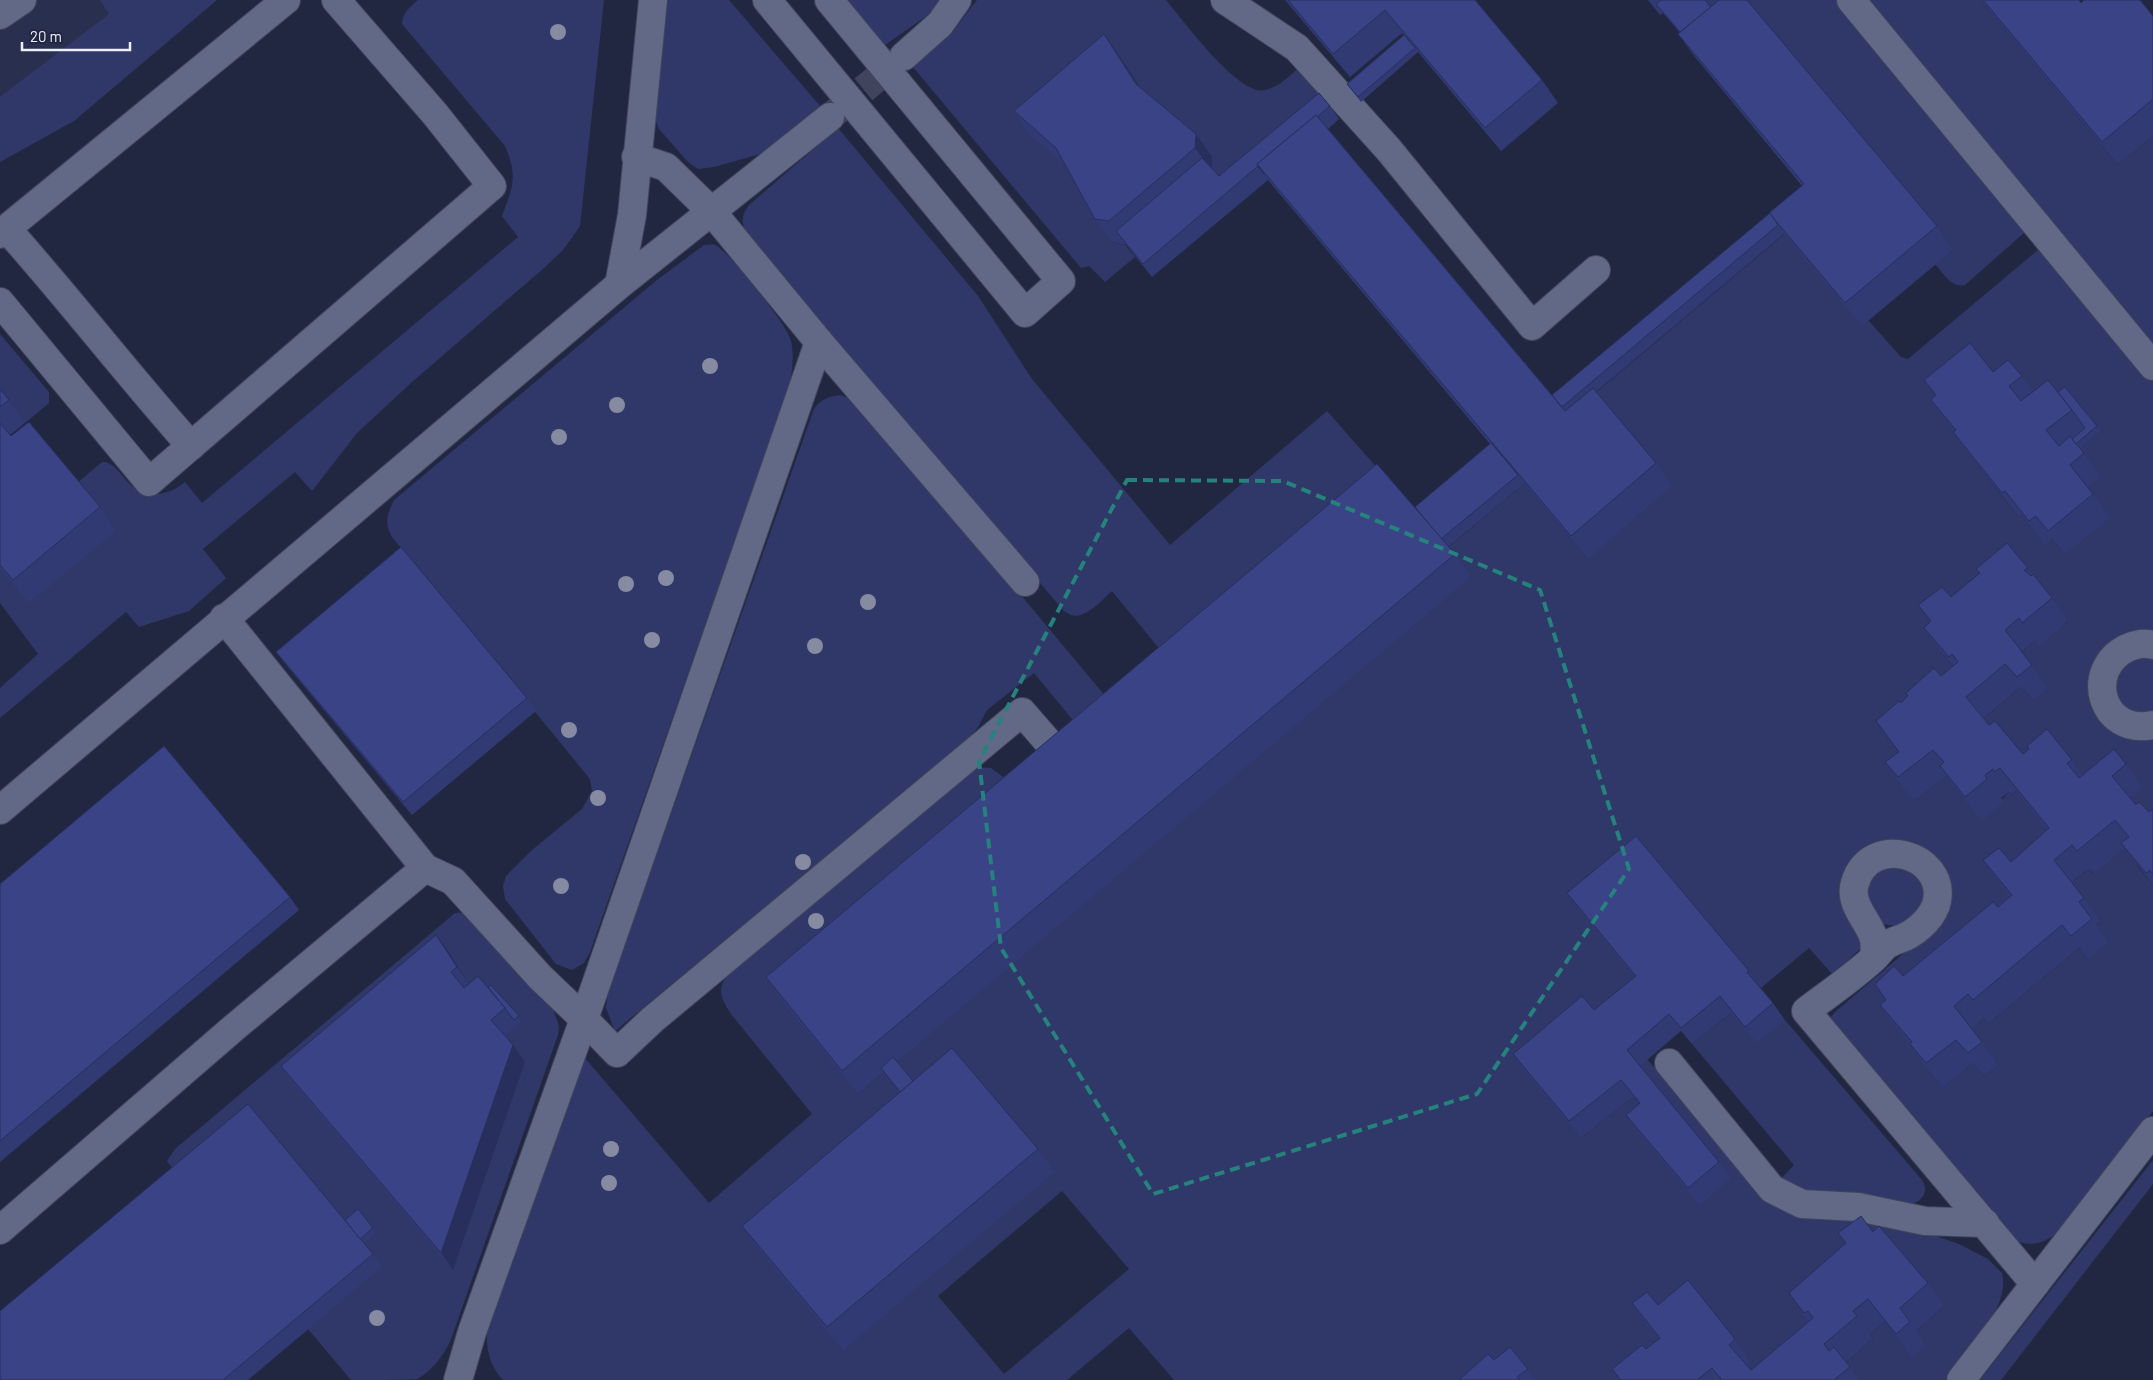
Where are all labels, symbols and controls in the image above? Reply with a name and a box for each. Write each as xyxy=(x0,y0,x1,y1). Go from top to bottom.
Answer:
scale bar xyxy=(22,20,130,52)
text: 20 m xyxy=(30,27,62,45)

